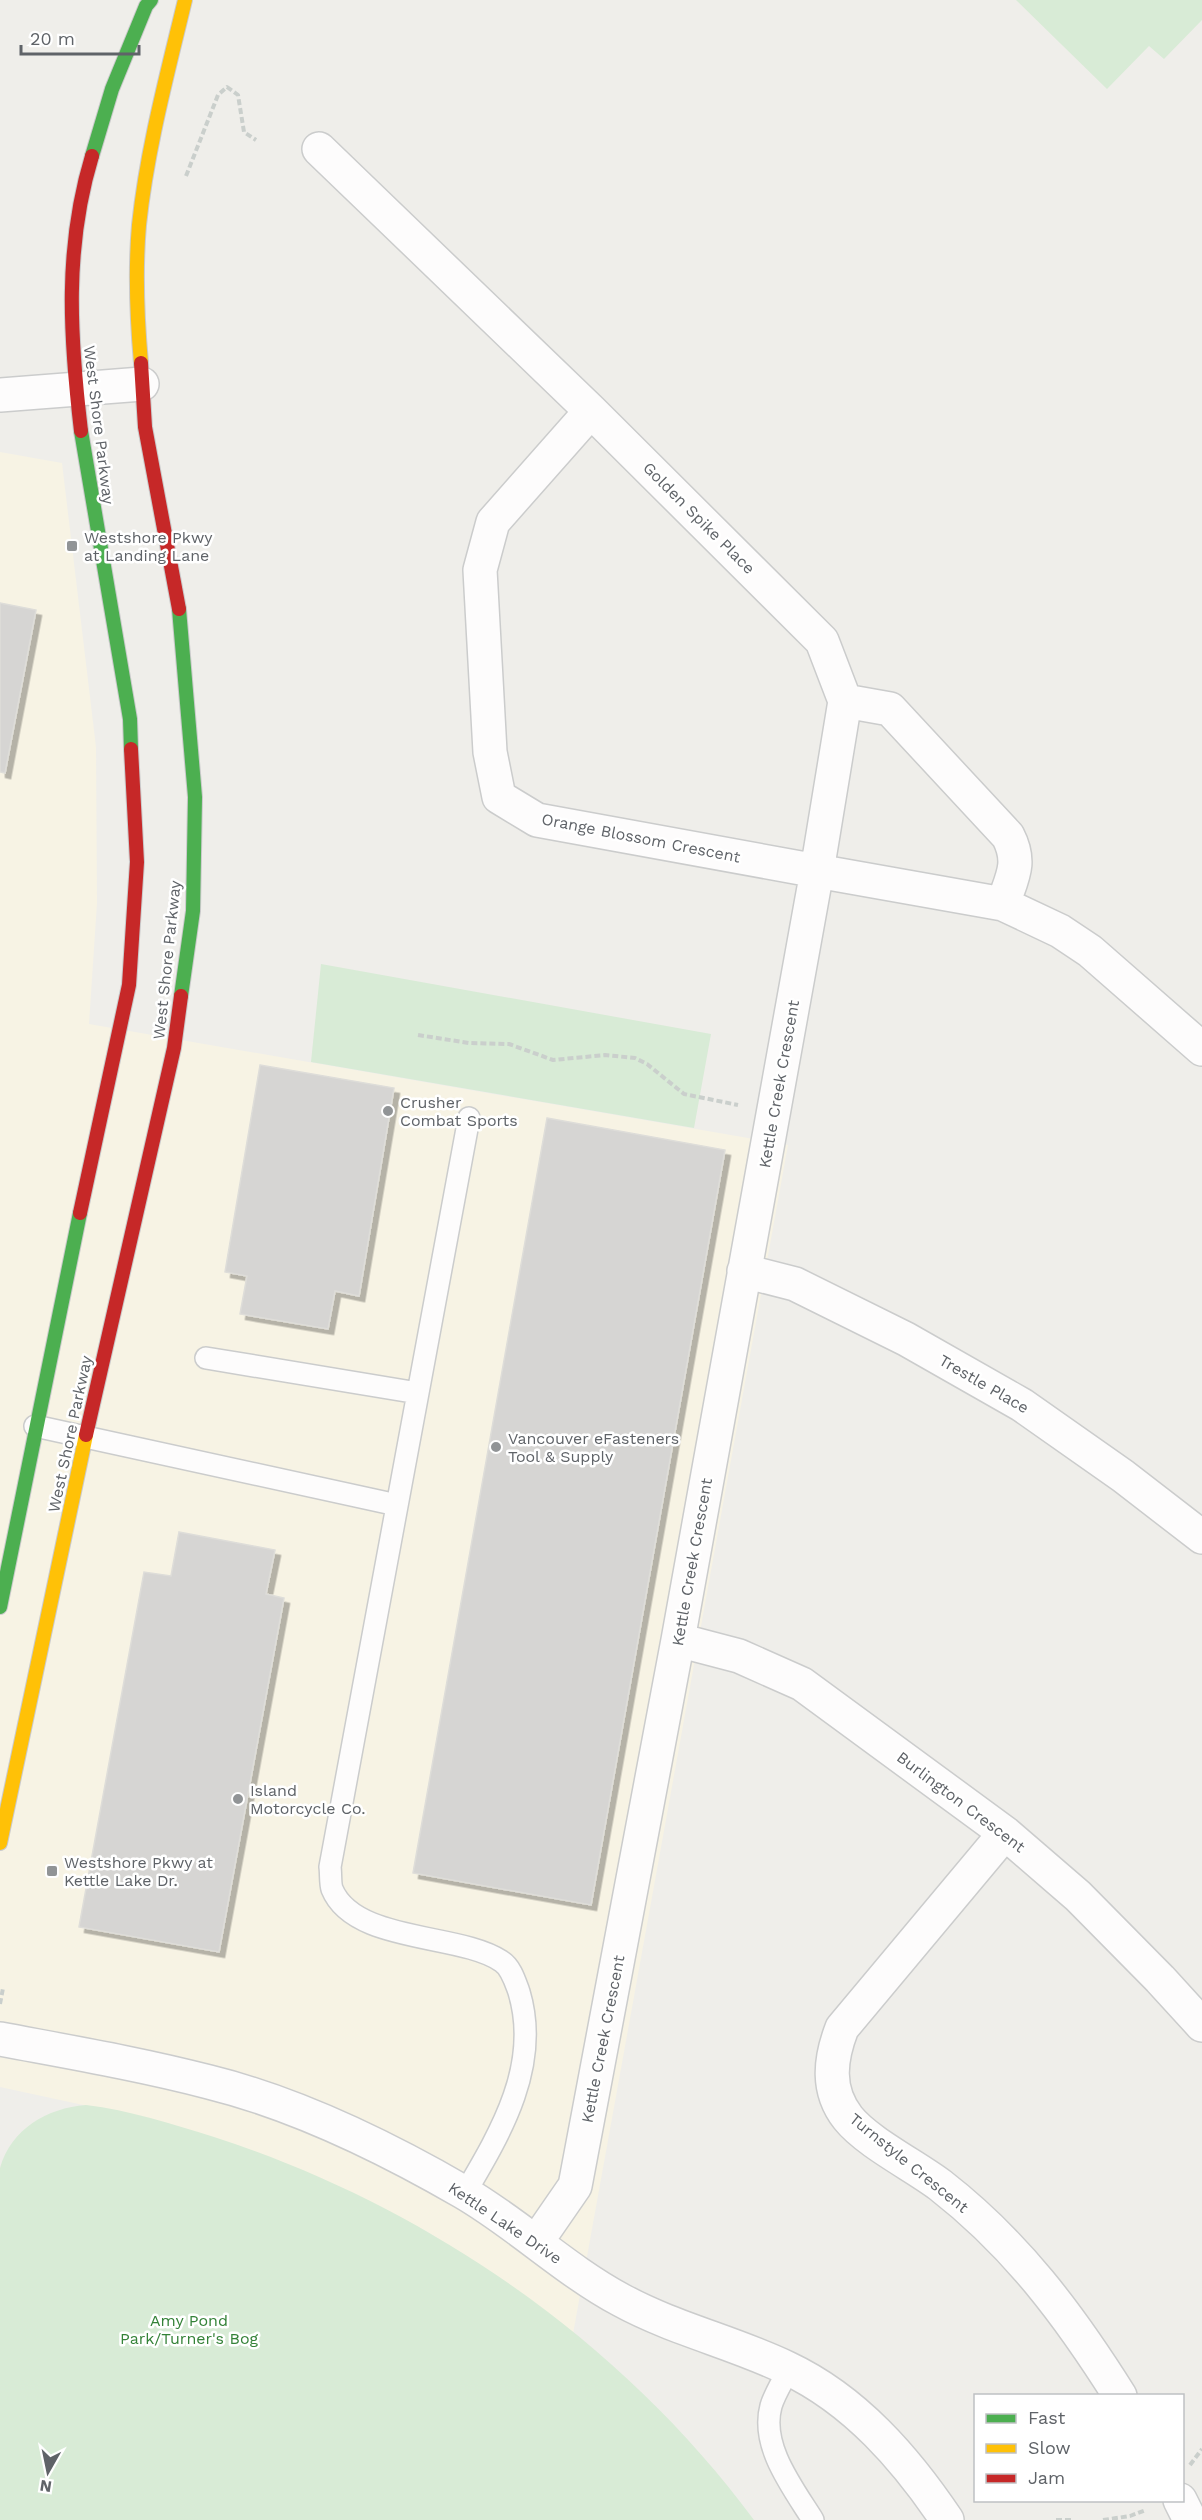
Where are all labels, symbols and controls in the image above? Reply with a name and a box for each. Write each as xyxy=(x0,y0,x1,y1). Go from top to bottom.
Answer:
scale bar xyxy=(21,18,140,56)
text: 20 m xyxy=(30,28,75,49)
street label: West Shore Parkway xyxy=(80,345,118,506)
street label: Golden Spike Place xyxy=(639,458,759,578)
place label: Westshore Pkwy at Landing Lane xyxy=(84,528,213,565)
marker: Westshore Pkwy at Landing Lane xyxy=(65,539,79,553)
street label: Orange Blossom Crescent xyxy=(540,809,742,867)
street label: West Shore Parkway xyxy=(149,879,185,1040)
street label: Kettle Creek Crescent xyxy=(755,998,803,1169)
place label: Crusher Combat Sports xyxy=(400,1093,518,1130)
marker: Crusher Combat Sports xyxy=(381,1104,395,1118)
street label: Trestle Place xyxy=(936,1351,1032,1417)
street label: West Shore Parkway xyxy=(44,1353,96,1514)
place label: Vancouver eFasteners Tool & Supply xyxy=(508,1429,679,1466)
marker: Vancouver eFasteners Tool & Supply xyxy=(489,1440,503,1454)
street label: Kettle Creek Crescent xyxy=(668,1476,716,1647)
street label: Burlington Crescent xyxy=(893,1748,1029,1857)
place label: Island Motorcycle Co. xyxy=(250,1781,366,1818)
marker: Island Motorcycle Co. xyxy=(231,1792,245,1806)
place label: Westshore Pkwy at Kettle Lake Dr. xyxy=(64,1853,213,1890)
marker: Westshore Pkwy at Kettle Lake Dr. xyxy=(45,1864,59,1878)
street label: Kettle Creek Crescent xyxy=(577,1953,629,2124)
street label: Turnstyle Crescent xyxy=(846,2109,973,2217)
street label: Kettle Lake Drive xyxy=(445,2178,565,2268)
park label: Amy Pond Park/Turner's Bog xyxy=(120,2311,259,2348)
legend xyxy=(974,2394,1184,2502)
text: Fast xyxy=(1028,2407,1066,2428)
text: Slow xyxy=(1028,2437,1071,2458)
north arrow xyxy=(18,2442,78,2502)
text: Jam xyxy=(1028,2467,1065,2488)
text: N xyxy=(38,2476,53,2497)

